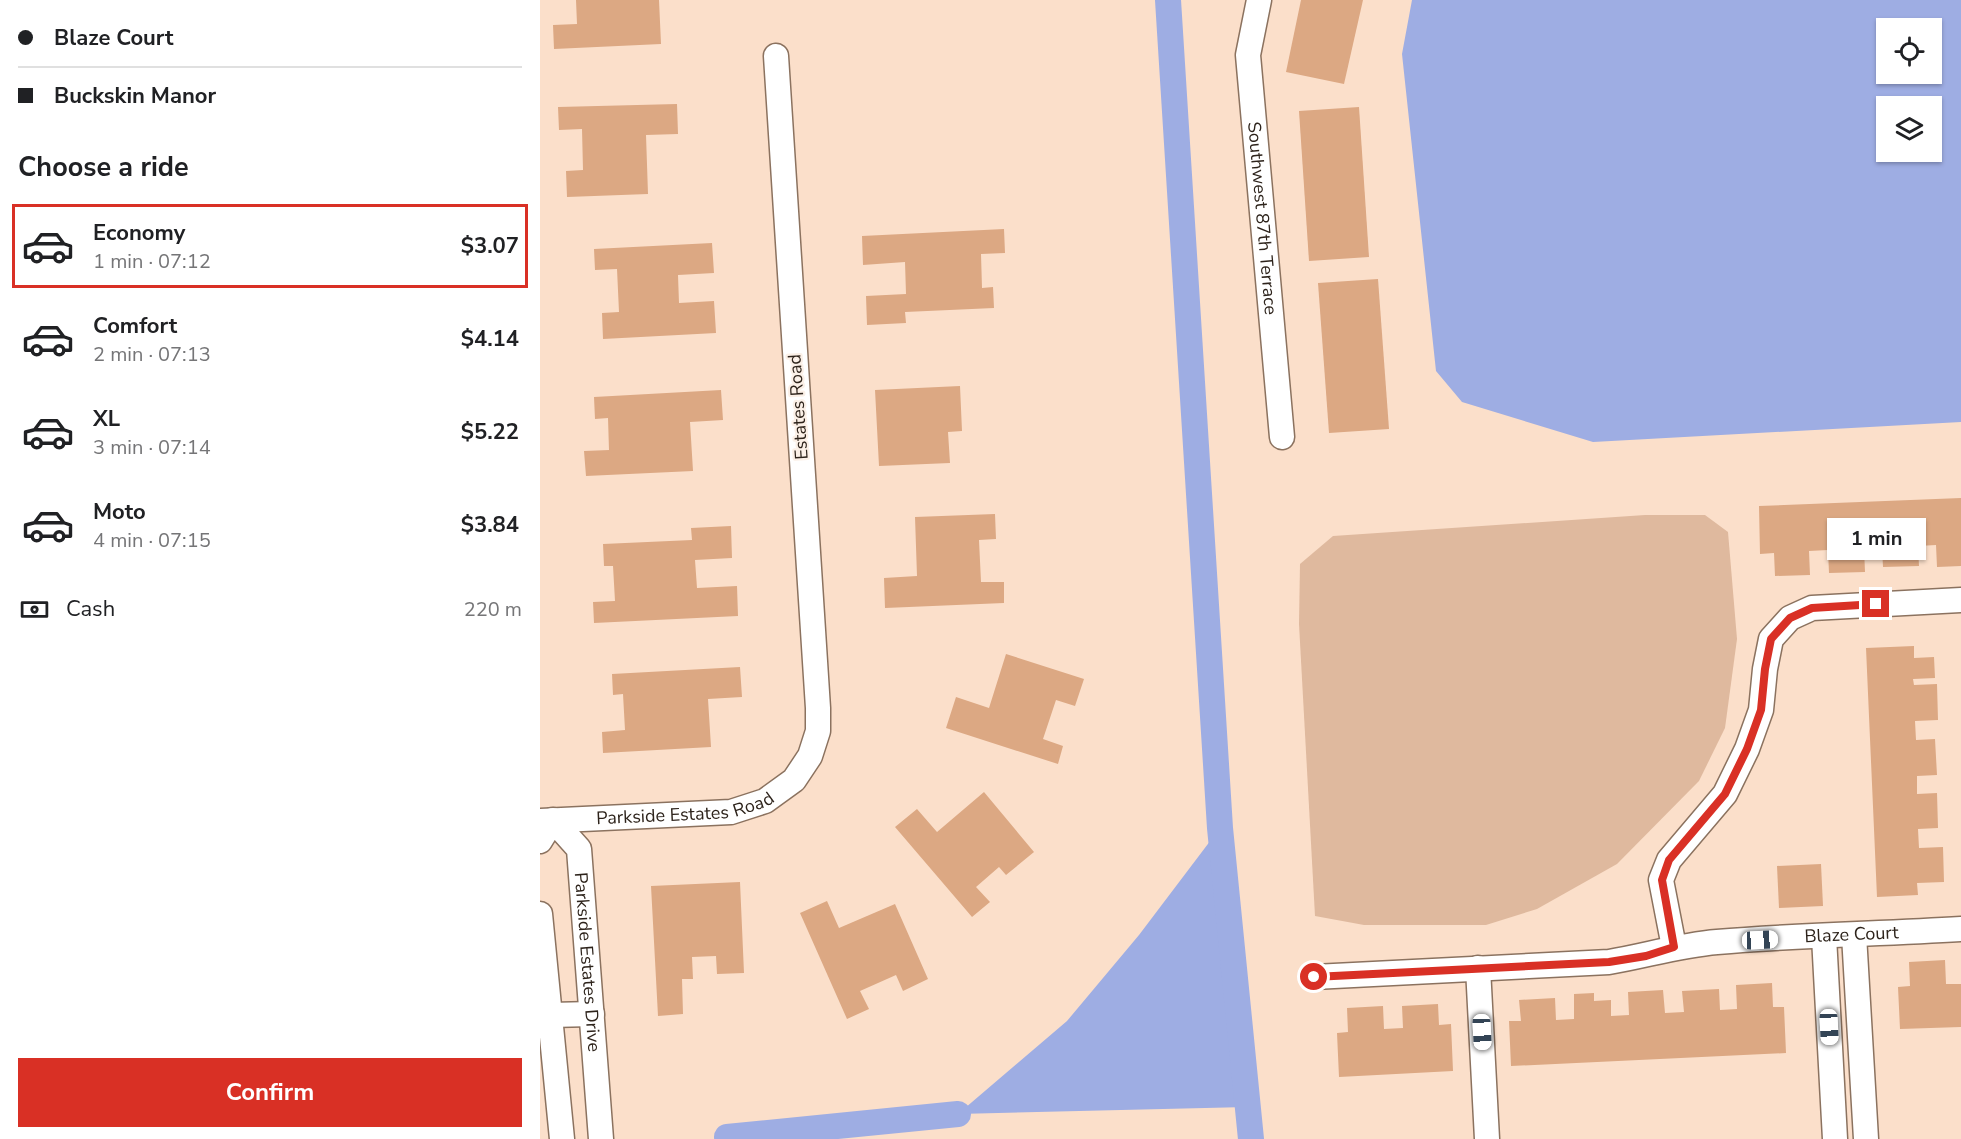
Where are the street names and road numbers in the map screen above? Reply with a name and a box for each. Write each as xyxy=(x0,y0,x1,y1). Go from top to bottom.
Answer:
street label: Southwest 87th Terrace xyxy=(1242,121,1283,316)
street label: Estates Road xyxy=(782,353,814,461)
street label: Parkside Estates Road xyxy=(596,786,779,830)
street label: Parkside Estates Drive xyxy=(569,871,606,1053)
street label: Blaze Court xyxy=(1804,920,1900,948)

